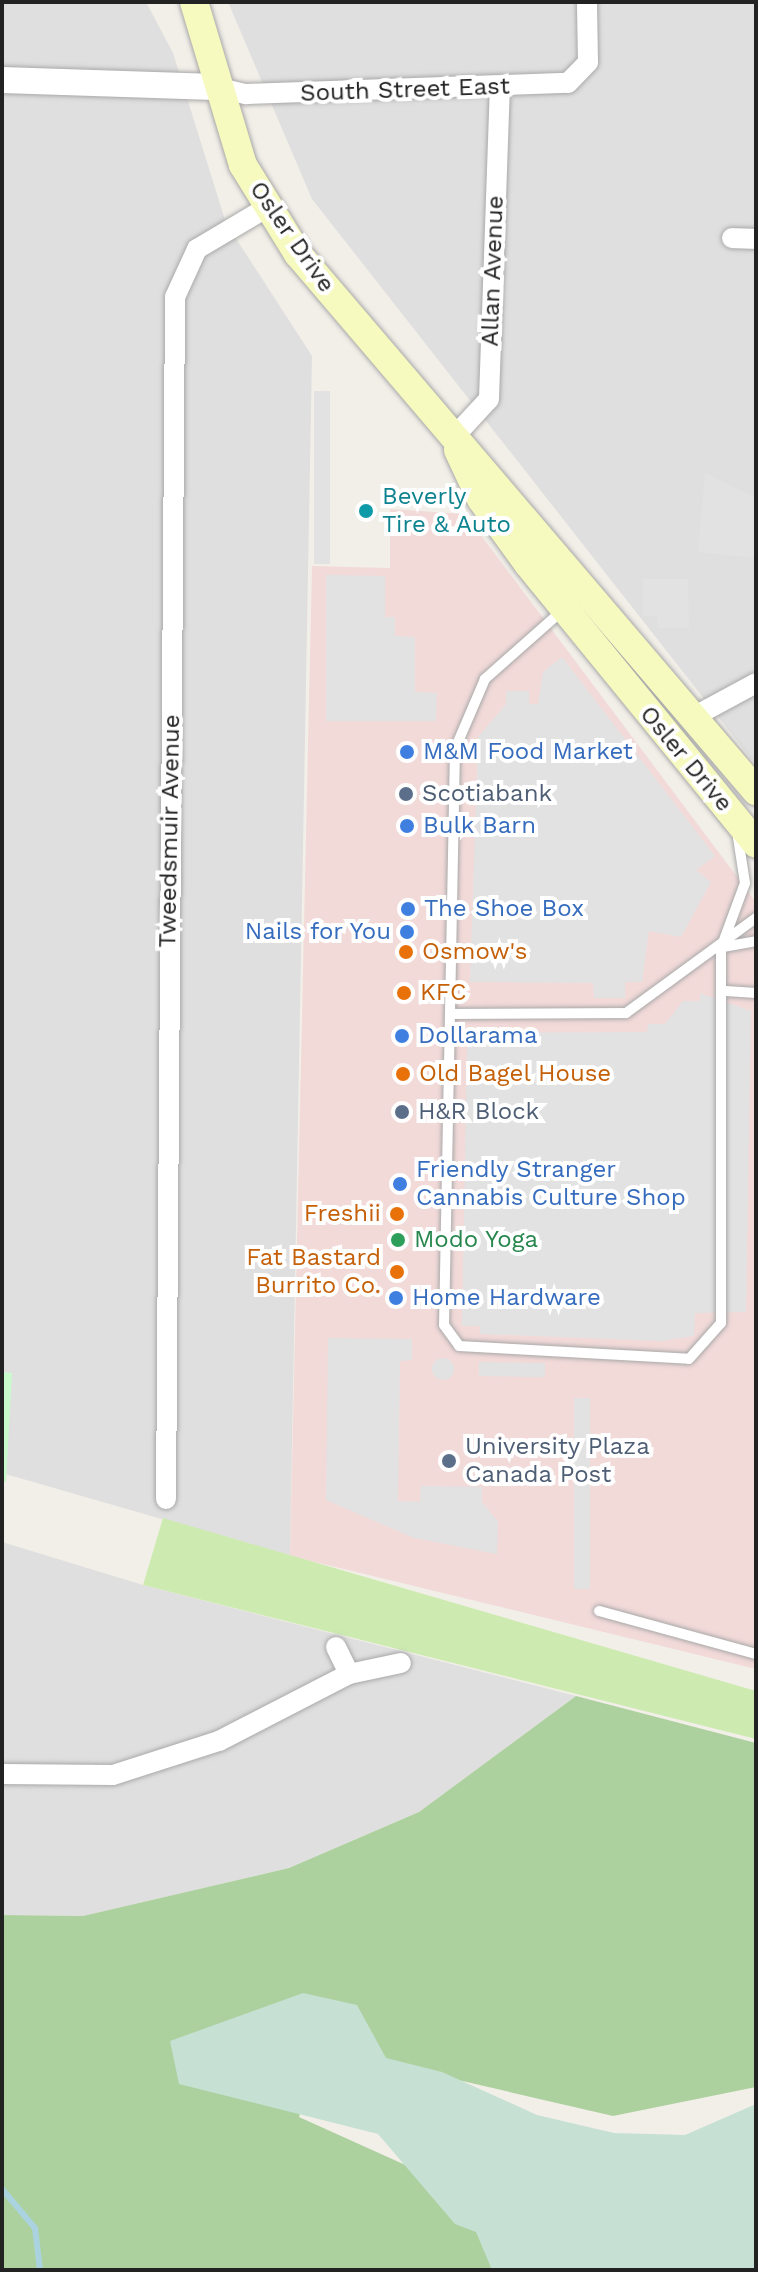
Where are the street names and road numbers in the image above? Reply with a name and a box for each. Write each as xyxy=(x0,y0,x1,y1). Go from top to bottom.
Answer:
street label: South Street East xyxy=(300,72,510,108)
street label: Osler Drive xyxy=(243,176,341,298)
street label: Allan Avenue xyxy=(476,195,510,347)
street label: Osler Drive xyxy=(633,700,739,818)
street label: Tweedsmuir Avenue xyxy=(154,713,186,949)

